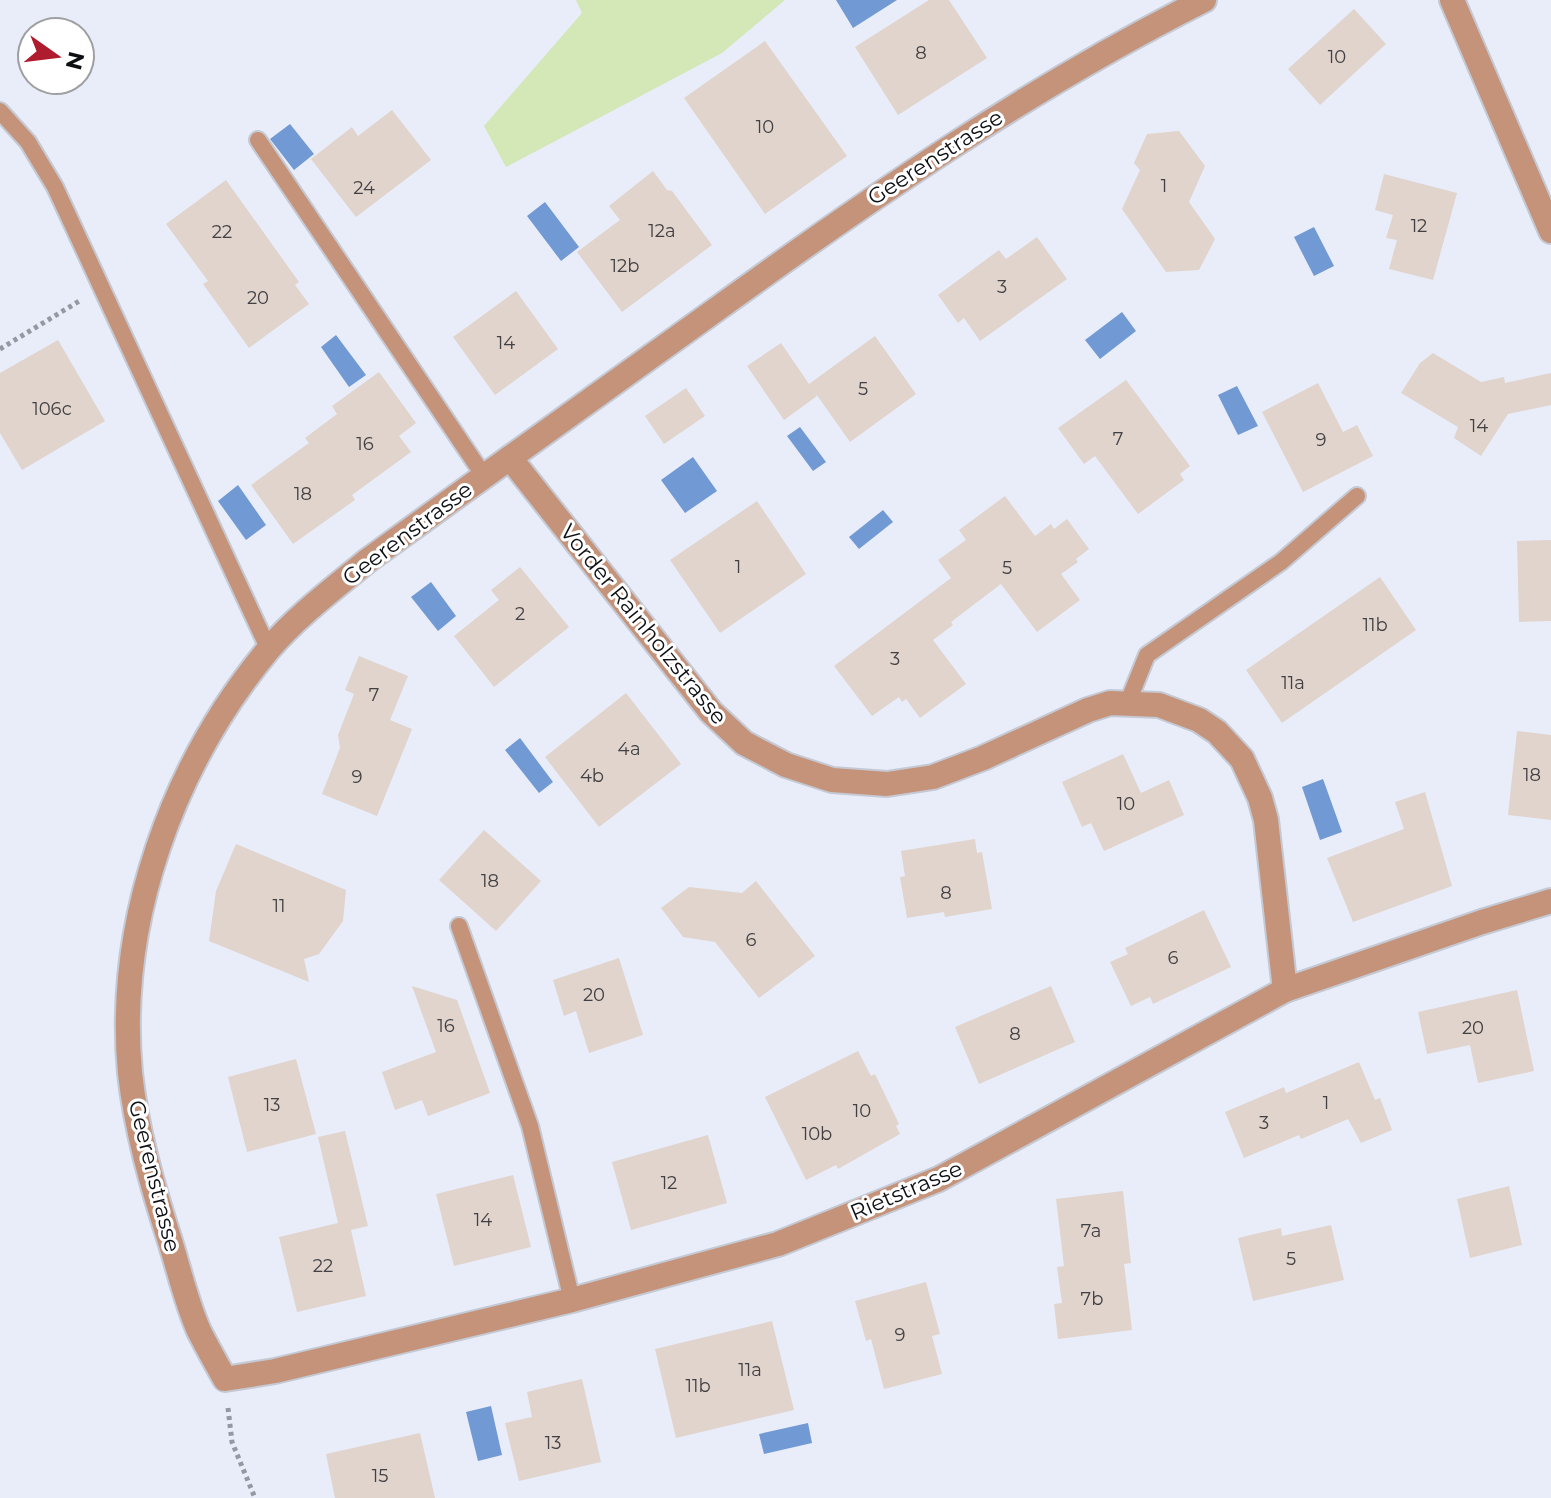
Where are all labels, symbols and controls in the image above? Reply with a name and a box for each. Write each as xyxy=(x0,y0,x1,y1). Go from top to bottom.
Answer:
north arrow xyxy=(16,16,96,96)
house number: 8 xyxy=(915,42,927,64)
house number: 10 xyxy=(1328,46,1346,68)
text: N xyxy=(60,49,90,73)
street label: Geerenstrasse xyxy=(863,104,1008,211)
house number: 10 xyxy=(756,116,774,138)
house number: 1 xyxy=(1161,175,1167,197)
house number: 24 xyxy=(353,177,375,199)
house number: 12 xyxy=(1411,215,1427,237)
house number: 12a xyxy=(648,220,676,242)
house number: 22 xyxy=(212,221,232,243)
house number: 12b xyxy=(611,255,639,277)
house number: 3 xyxy=(997,276,1007,298)
house number: 20 xyxy=(247,287,269,309)
house number: 14 xyxy=(497,332,515,354)
house number: 5 xyxy=(858,378,868,400)
house number: 106c xyxy=(32,398,72,420)
house number: 14 xyxy=(1470,415,1488,437)
house number: 7 xyxy=(1113,428,1123,450)
house number: 9 xyxy=(1316,429,1327,451)
house number: 16 xyxy=(356,433,374,455)
street label: Geerenstrasse xyxy=(337,476,478,591)
house number: 18 xyxy=(294,483,312,505)
street label: Vorder Rainholzstrasse xyxy=(554,519,733,730)
house number: 1 xyxy=(735,556,741,578)
house number: 5 xyxy=(1002,557,1012,579)
house number: 2 xyxy=(515,603,525,625)
house number: 11b xyxy=(1362,614,1388,636)
house number: 3 xyxy=(890,648,900,670)
house number: 11a xyxy=(1281,672,1305,694)
house number: 7 xyxy=(369,684,379,706)
house number: 4a xyxy=(617,738,641,760)
house number: 18 xyxy=(1523,764,1541,786)
house number: 4b xyxy=(580,765,604,787)
house number: 9 xyxy=(352,766,363,788)
house number: 10 xyxy=(1117,793,1135,815)
house number: 18 xyxy=(481,870,499,892)
house number: 8 xyxy=(940,882,952,904)
house number: 11 xyxy=(273,895,286,917)
house number: 6 xyxy=(746,929,757,951)
house number: 6 xyxy=(1168,947,1179,969)
house number: 20 xyxy=(583,984,605,1006)
house number: 16 xyxy=(437,1015,455,1037)
house number: 20 xyxy=(1462,1017,1484,1039)
house number: 8 xyxy=(1009,1023,1021,1045)
house number: 1 xyxy=(1323,1092,1329,1114)
house number: 13 xyxy=(264,1094,280,1116)
street label: Geerenstrasse xyxy=(123,1097,186,1255)
house number: 10 xyxy=(853,1100,871,1122)
house number: 3 xyxy=(1259,1112,1269,1134)
house number: 10b xyxy=(802,1123,832,1145)
street label: Rietstrasse xyxy=(846,1155,966,1226)
house number: 12 xyxy=(661,1172,677,1194)
house number: 14 xyxy=(474,1209,492,1231)
house number: 7a xyxy=(1081,1220,1101,1242)
house number: 5 xyxy=(1286,1248,1296,1270)
house number: 22 xyxy=(313,1255,333,1277)
house number: 7b xyxy=(1081,1288,1103,1310)
house number: 9 xyxy=(895,1324,906,1346)
house number: 11a xyxy=(738,1359,762,1381)
house number: 11b xyxy=(685,1375,711,1397)
house number: 13 xyxy=(545,1432,561,1454)
house number: 15 xyxy=(372,1465,388,1487)

